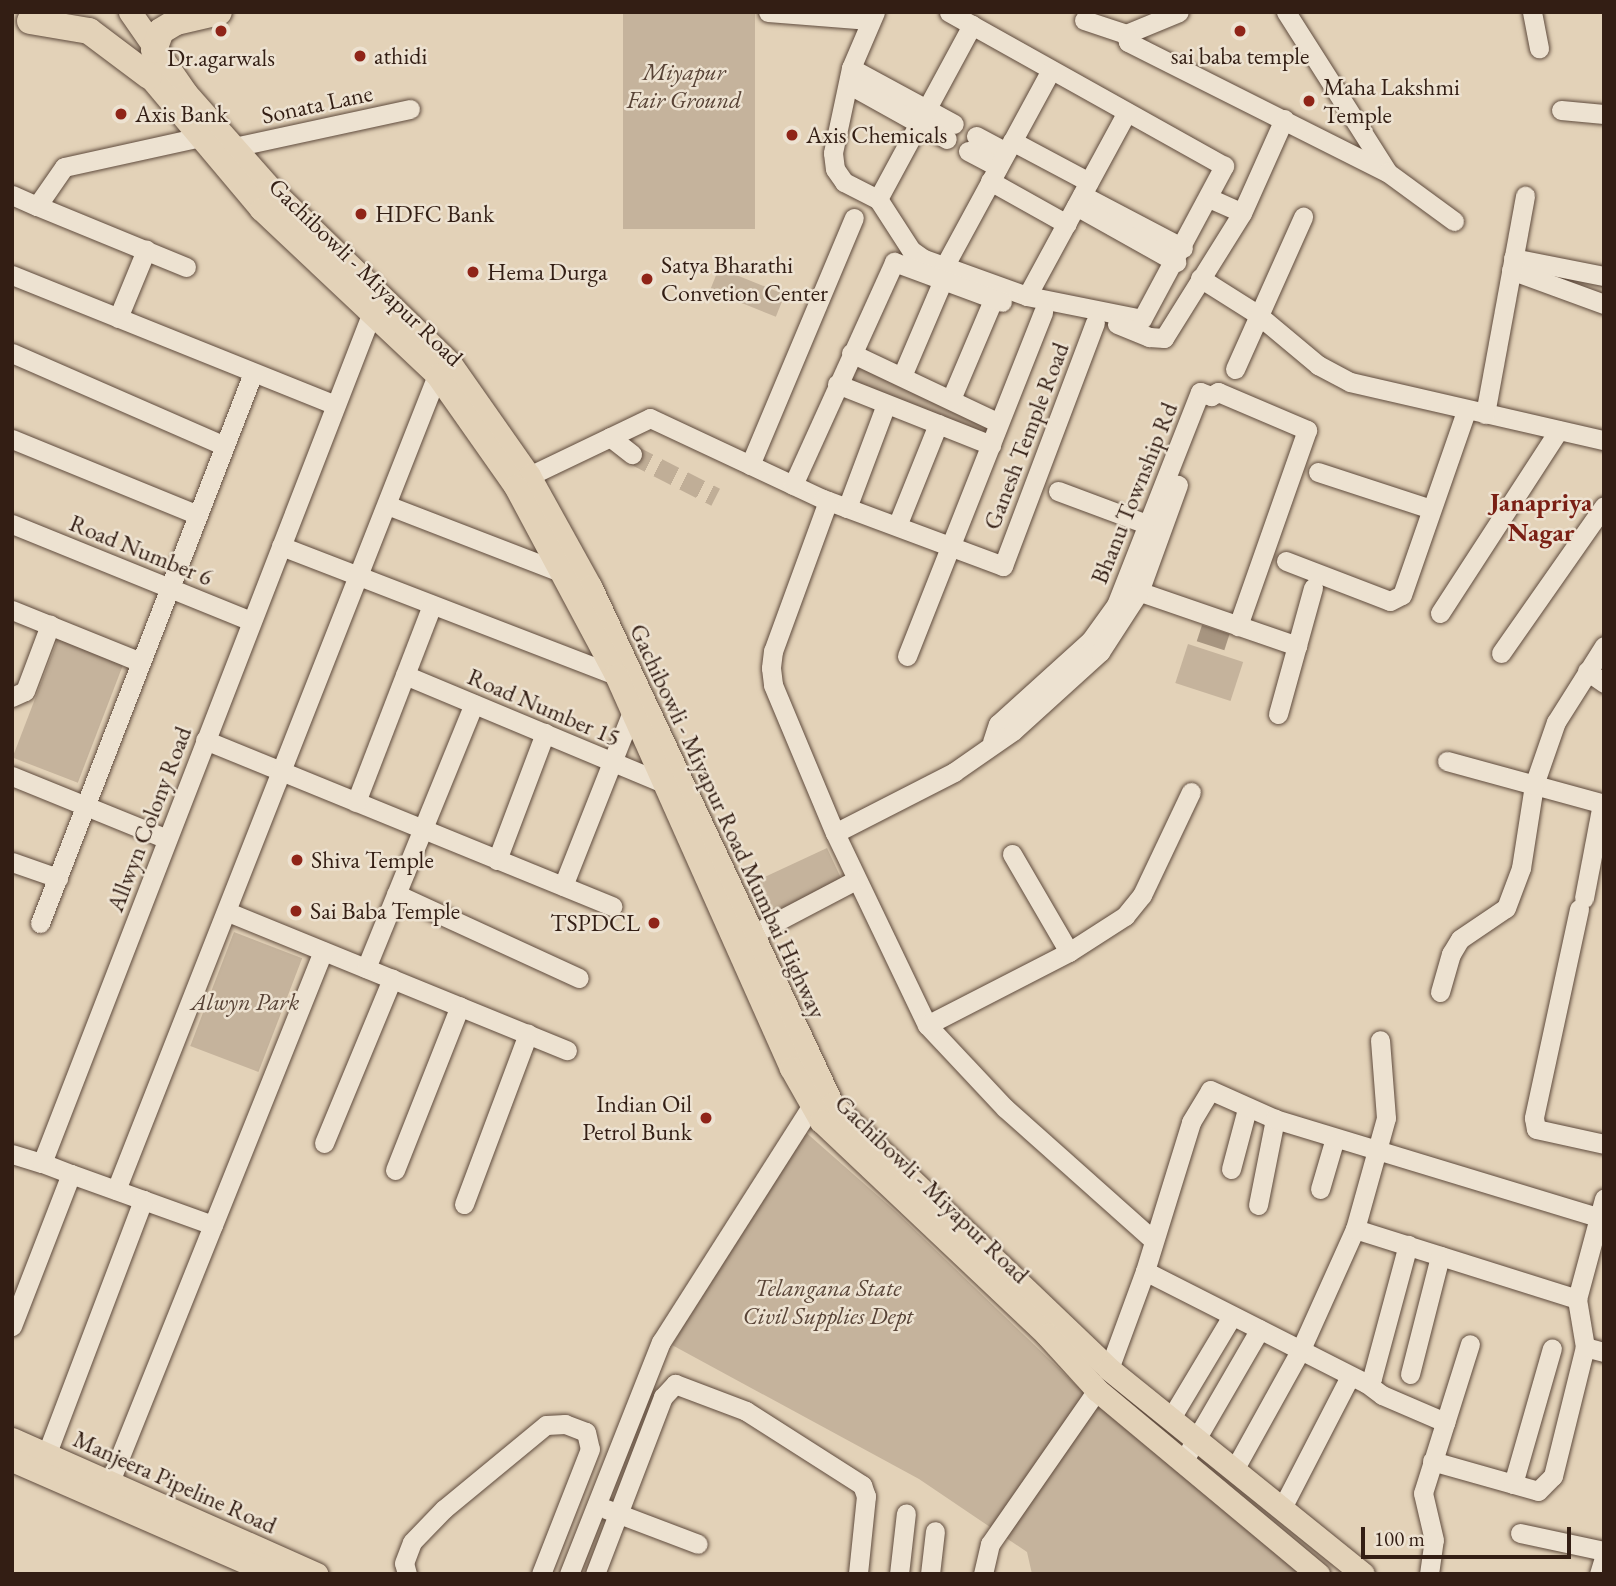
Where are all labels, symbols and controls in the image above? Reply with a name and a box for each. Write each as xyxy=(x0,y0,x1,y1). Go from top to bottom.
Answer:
marker: Dr.agarwals xyxy=(211,21,231,41)
marker: sai baba temple xyxy=(1232,23,1248,39)
place label: athidi xyxy=(374,42,427,70)
place label: sai baba temple xyxy=(1171,42,1309,70)
place label: Dr.agarwals xyxy=(167,44,275,72)
marker: athidi xyxy=(352,48,368,64)
park label: Miyapur Fair Ground xyxy=(627,58,741,114)
place label: Maha Lakshmi Temple xyxy=(1323,73,1460,129)
street label: Sonata Lane xyxy=(259,78,375,130)
marker: Maha Lakshmi Temple xyxy=(1301,93,1317,109)
place label: Axis Bank xyxy=(135,100,228,128)
marker: Axis Bank xyxy=(113,106,129,122)
place label: Axis Chemicals xyxy=(806,121,947,149)
marker: Axis Chemicals xyxy=(784,127,800,143)
street label: Gachibowli - Miyapur Road xyxy=(263,172,469,372)
place label: HDFC Bank xyxy=(375,200,494,228)
marker: HDFC Bank xyxy=(353,206,369,222)
place label: Satya Bharathi Convetion Center xyxy=(661,251,828,307)
place label: Hema Durga xyxy=(487,258,608,286)
marker: Hema Durga xyxy=(465,264,481,280)
marker: Satya Bharathi Convetion Center xyxy=(639,271,655,287)
street label: Ganesh Temple Road xyxy=(977,338,1075,534)
street label: Bhanu Township Rd xyxy=(1085,398,1183,588)
district label: Janapriya Nagar xyxy=(1490,487,1592,548)
street label: Road Number 6 xyxy=(65,508,217,592)
street label: Gachibowli - Miyapur Road Mumbai Highway xyxy=(624,619,832,1023)
street label: Road Number 15 xyxy=(463,662,625,752)
street label: Allwyn Colony Road xyxy=(100,722,198,916)
place label: Shiva Temple xyxy=(311,846,434,874)
marker: Shiva Temple xyxy=(289,852,305,868)
place label: Sai Baba Temple xyxy=(310,897,460,925)
marker: Sai Baba Temple xyxy=(288,903,304,919)
place label: TSPDCL xyxy=(550,909,640,937)
marker: TSPDCL xyxy=(646,915,662,931)
park label: Alwyn Park xyxy=(191,988,299,1016)
street label: Gachibowli - Miyapur Road xyxy=(829,1089,1035,1289)
place label: Indian Oil Petrol Bunk xyxy=(582,1090,692,1146)
marker: Indian Oil Petrol Bunk xyxy=(698,1110,714,1126)
park label: Telangana State Civil Supplies Dept xyxy=(743,1274,913,1330)
street label: Manjeera Pipeline Road xyxy=(69,1424,281,1540)
scale bar xyxy=(1364,1512,1574,1556)
text: 100 m xyxy=(1374,1525,1425,1552)

